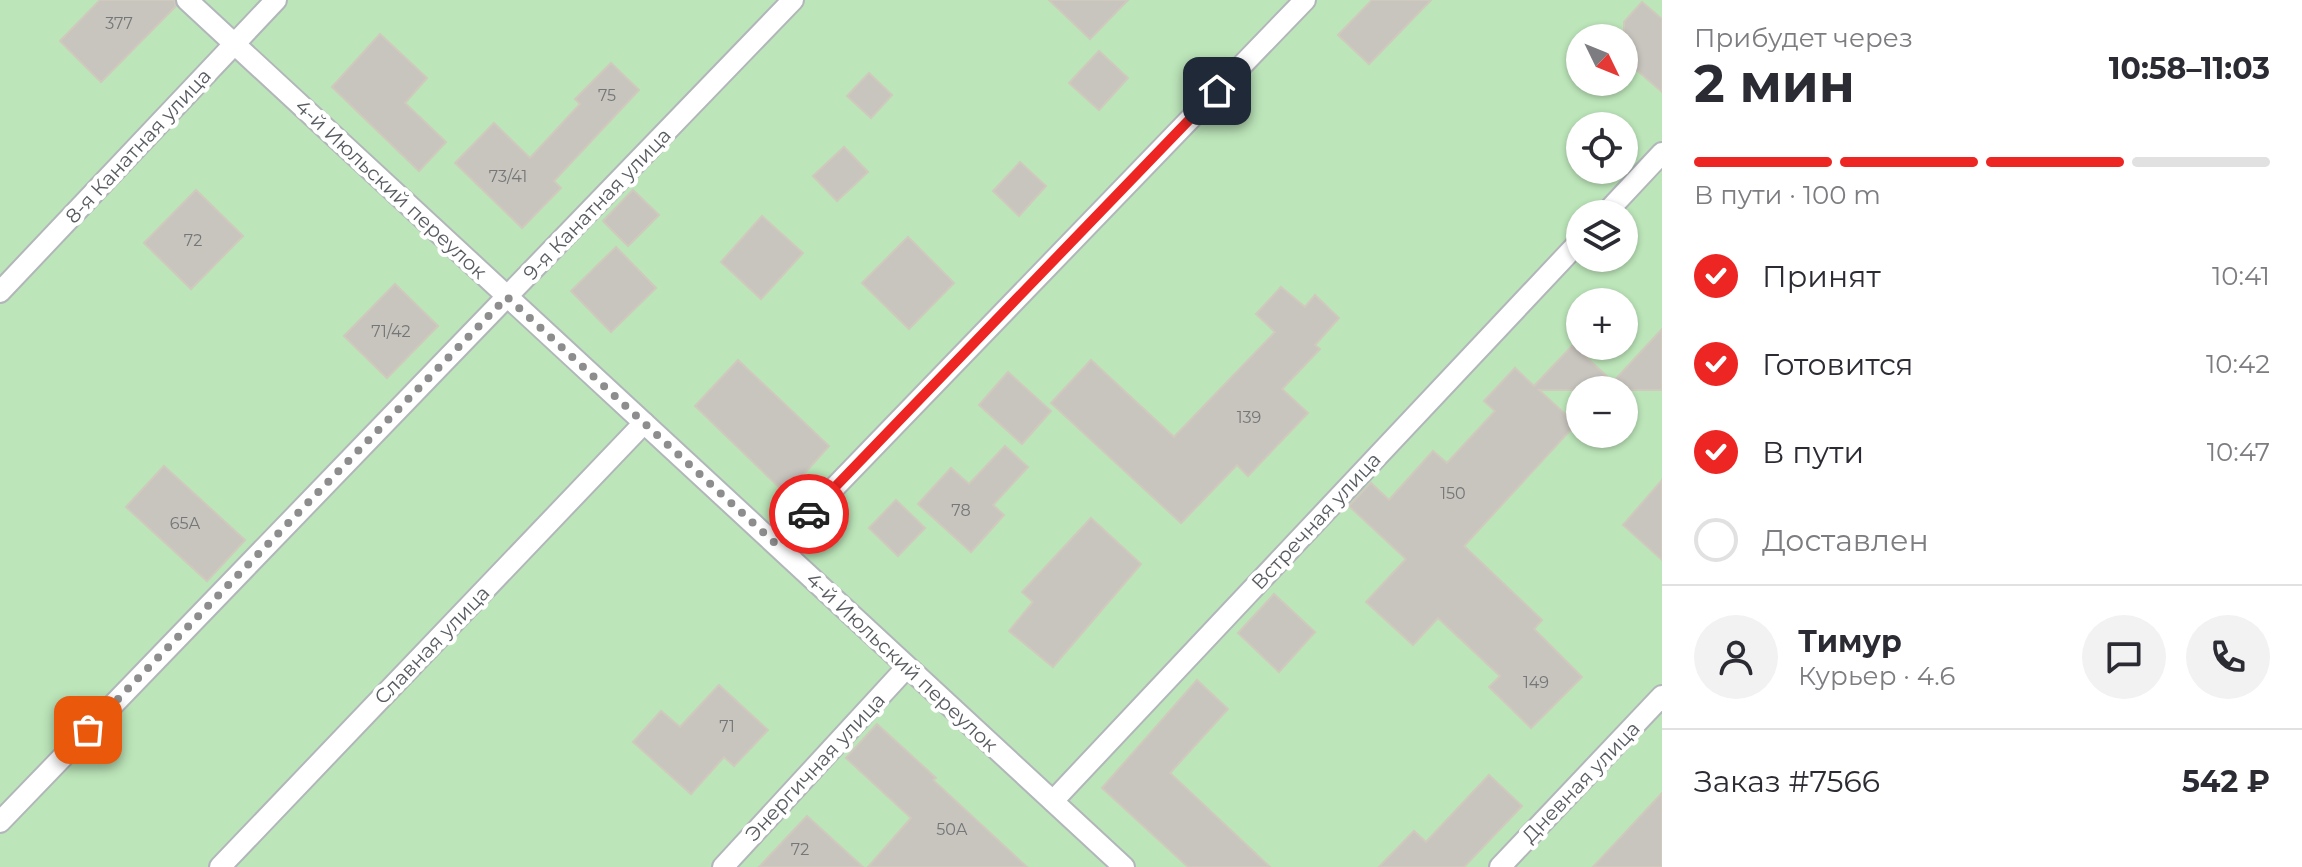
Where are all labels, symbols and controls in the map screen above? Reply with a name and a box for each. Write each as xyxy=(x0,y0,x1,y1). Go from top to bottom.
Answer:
house number: 377 xyxy=(105,14,133,33)
text: Прибудет через xyxy=(1694,22,1913,54)
north arrow xyxy=(1566,24,1638,96)
map controls xyxy=(1566,24,1638,448)
text: 10:58–11:03 xyxy=(2109,50,2270,87)
text: 2 мин xyxy=(1694,52,1855,115)
pin xyxy=(1183,57,1251,125)
street label: 8-я Канатная улица xyxy=(60,64,216,228)
icon: home xyxy=(1195,69,1239,113)
house number: 75 xyxy=(598,86,616,105)
street label: 4-й Июльский переулок xyxy=(290,94,492,284)
button: locate xyxy=(1566,112,1638,184)
street label: 9-я Канатная улица xyxy=(518,123,676,285)
house number: 73/41 xyxy=(489,167,527,186)
text: В пути · 100 m xyxy=(1694,179,1881,211)
button: layers xyxy=(1566,200,1638,272)
house number: 72 xyxy=(184,231,202,250)
icon: check xyxy=(1694,254,1738,298)
text: Принят xyxy=(1762,258,1881,295)
text: 10:41 xyxy=(2212,260,2270,292)
button: + xyxy=(1566,288,1638,360)
house number: 71/42 xyxy=(371,322,411,341)
icon: check xyxy=(1694,342,1738,386)
text: Готовится xyxy=(1762,346,1914,383)
text: 10:42 xyxy=(2206,348,2270,380)
button: − xyxy=(1566,376,1638,448)
house number: 139 xyxy=(1237,408,1261,427)
icon: check xyxy=(1694,430,1738,474)
text: В пути xyxy=(1762,434,1864,471)
text: 10:47 xyxy=(2207,436,2270,468)
street label: Встречная улица xyxy=(1246,448,1386,594)
courier xyxy=(769,474,849,554)
house number: 150 xyxy=(1440,484,1466,503)
icon: car xyxy=(787,492,831,536)
house number: 78 xyxy=(951,501,971,520)
house number: 65А xyxy=(170,514,200,533)
text: Доставлен xyxy=(1762,522,1929,559)
street label: 4-й Июльский переулок xyxy=(801,567,1003,757)
street label: Славная улица xyxy=(369,581,495,709)
button: person xyxy=(1694,615,1778,699)
button: chat xyxy=(2082,615,2166,699)
button: phone xyxy=(2186,615,2270,699)
text: Тимур xyxy=(1798,623,1902,660)
text: Курьер · 4.6 xyxy=(1798,660,1955,692)
house number: 149 xyxy=(1523,673,1549,692)
street label: Энергичная улица xyxy=(740,688,890,846)
pin xyxy=(54,696,122,764)
icon: bag xyxy=(66,708,110,752)
house number: 71 xyxy=(719,717,735,736)
street label: Дневная улица xyxy=(1517,717,1645,847)
text: Заказ #7566 xyxy=(1694,763,1880,800)
text: 542 ₽ xyxy=(2182,763,2270,800)
house number: 50А xyxy=(936,820,968,839)
house number: 72 xyxy=(791,840,809,859)

